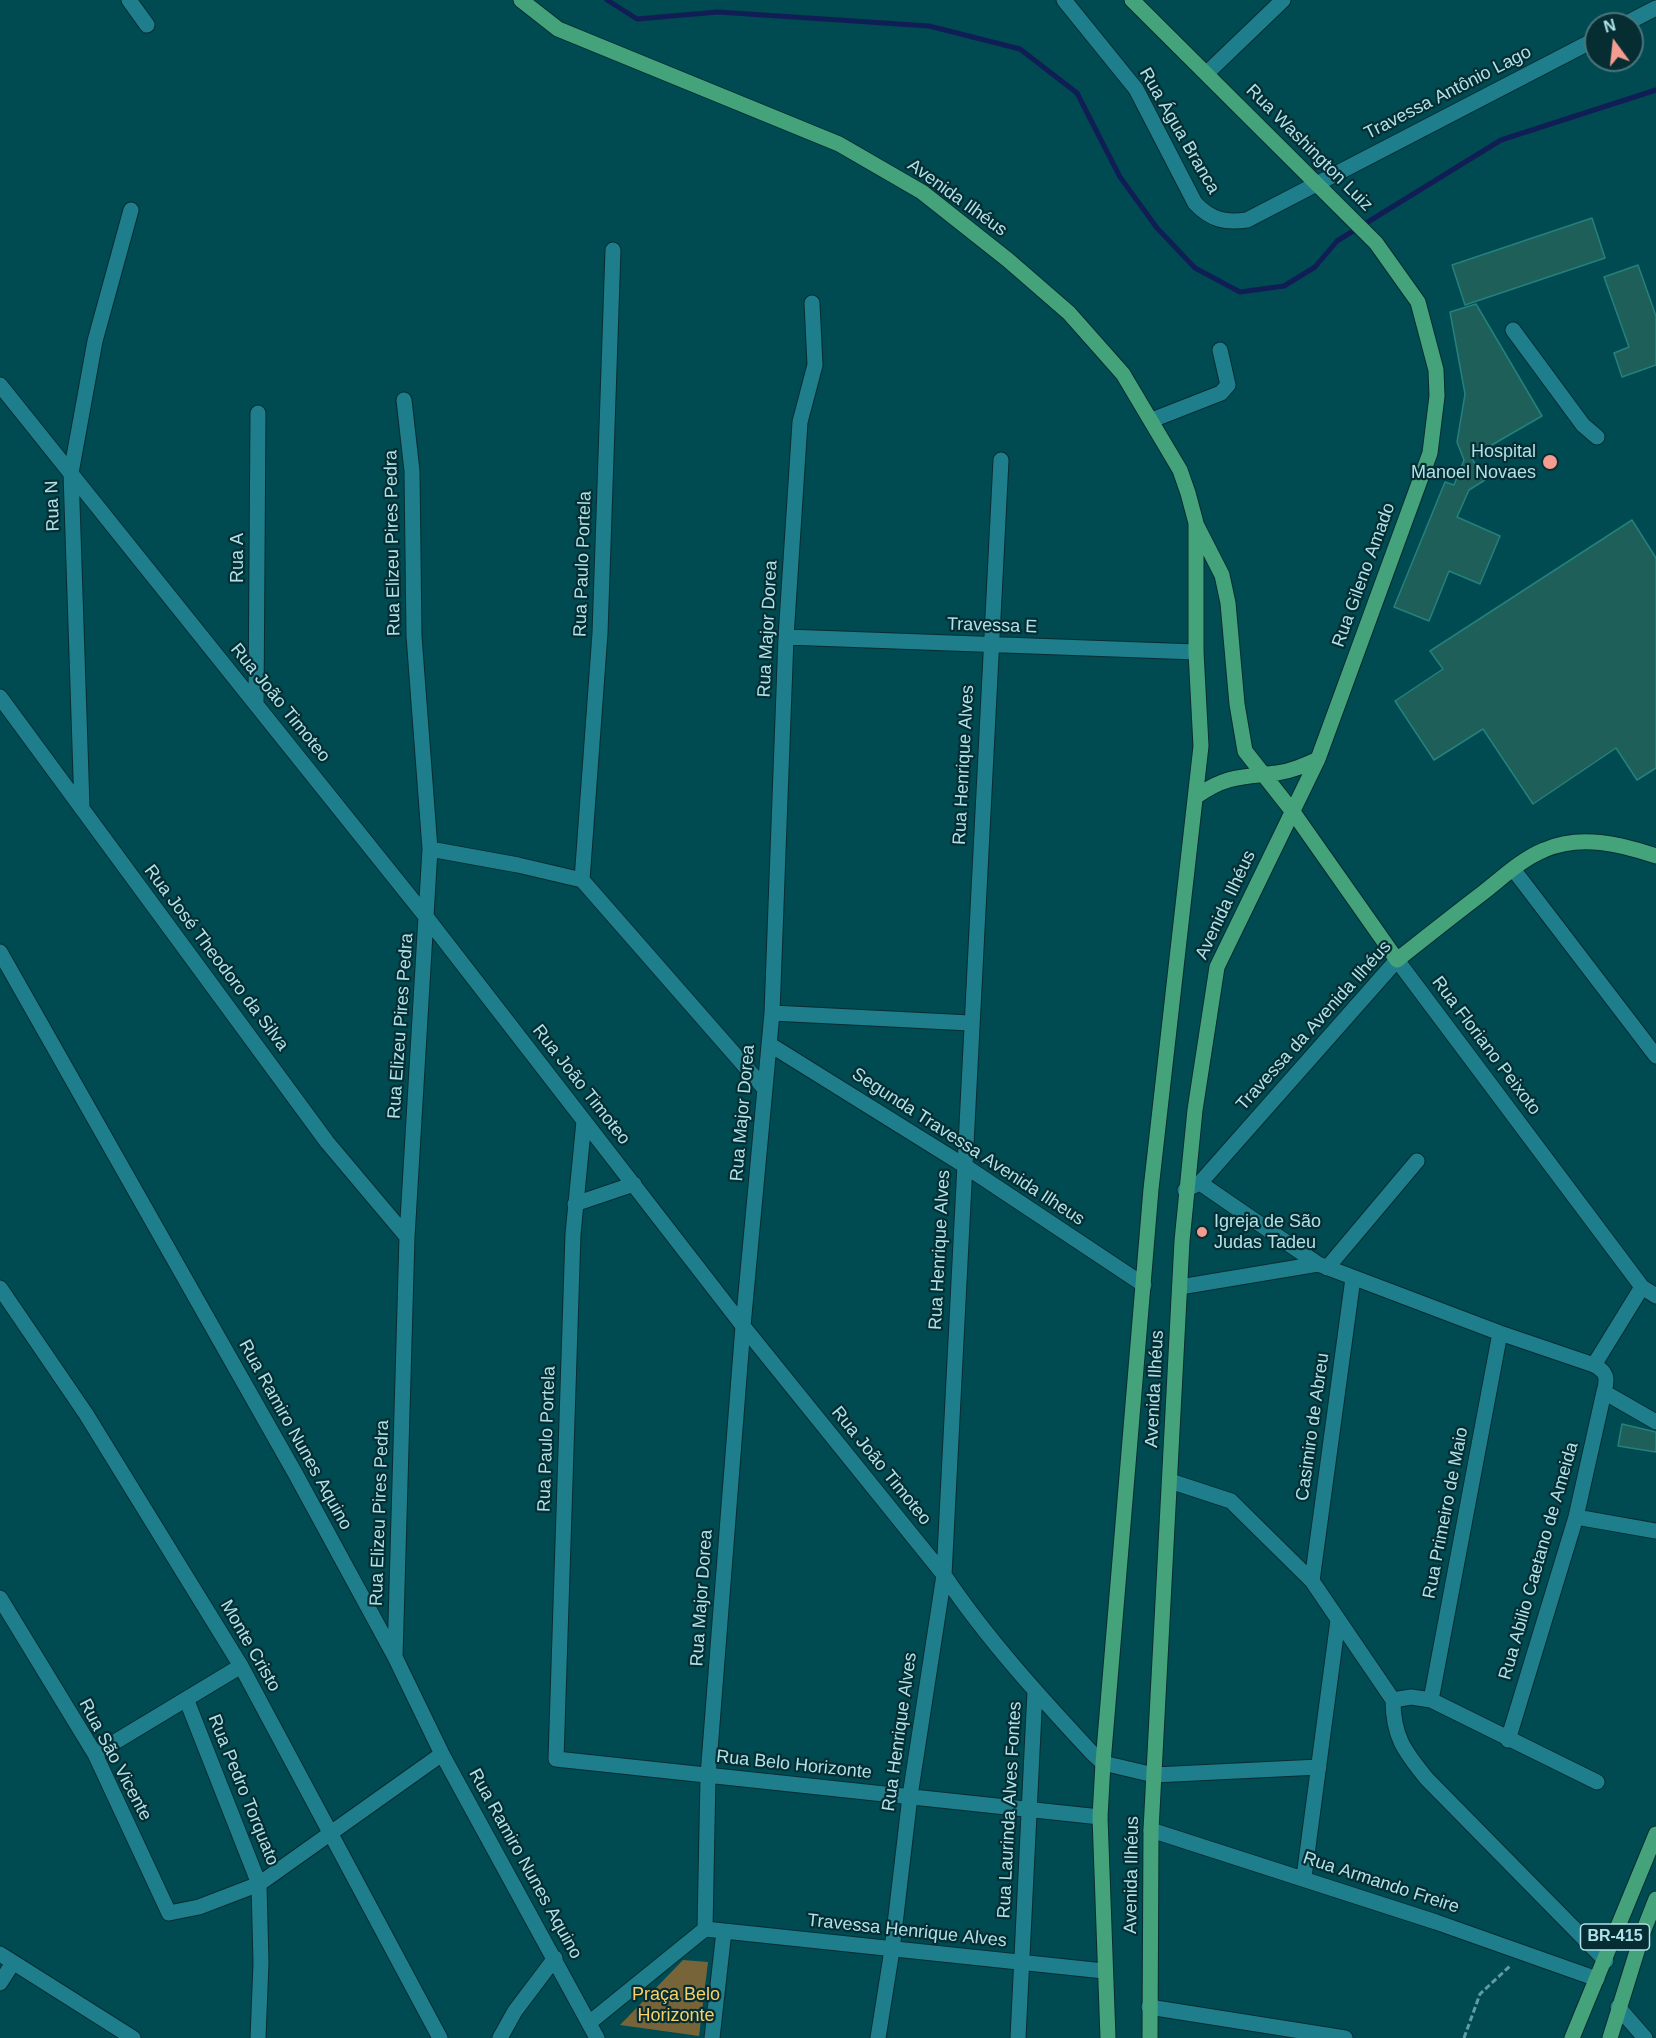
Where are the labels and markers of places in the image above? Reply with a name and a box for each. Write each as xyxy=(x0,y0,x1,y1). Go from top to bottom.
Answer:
place label: Hospital Manoel Novaes xyxy=(1411,441,1536,484)
marker: Hospital Manoel Novaes xyxy=(1541,453,1559,471)
place label: Igreja de São Judas Tadeu xyxy=(1214,1211,1321,1254)
marker: Igreja de São Judas Tadeu xyxy=(1195,1225,1209,1239)

